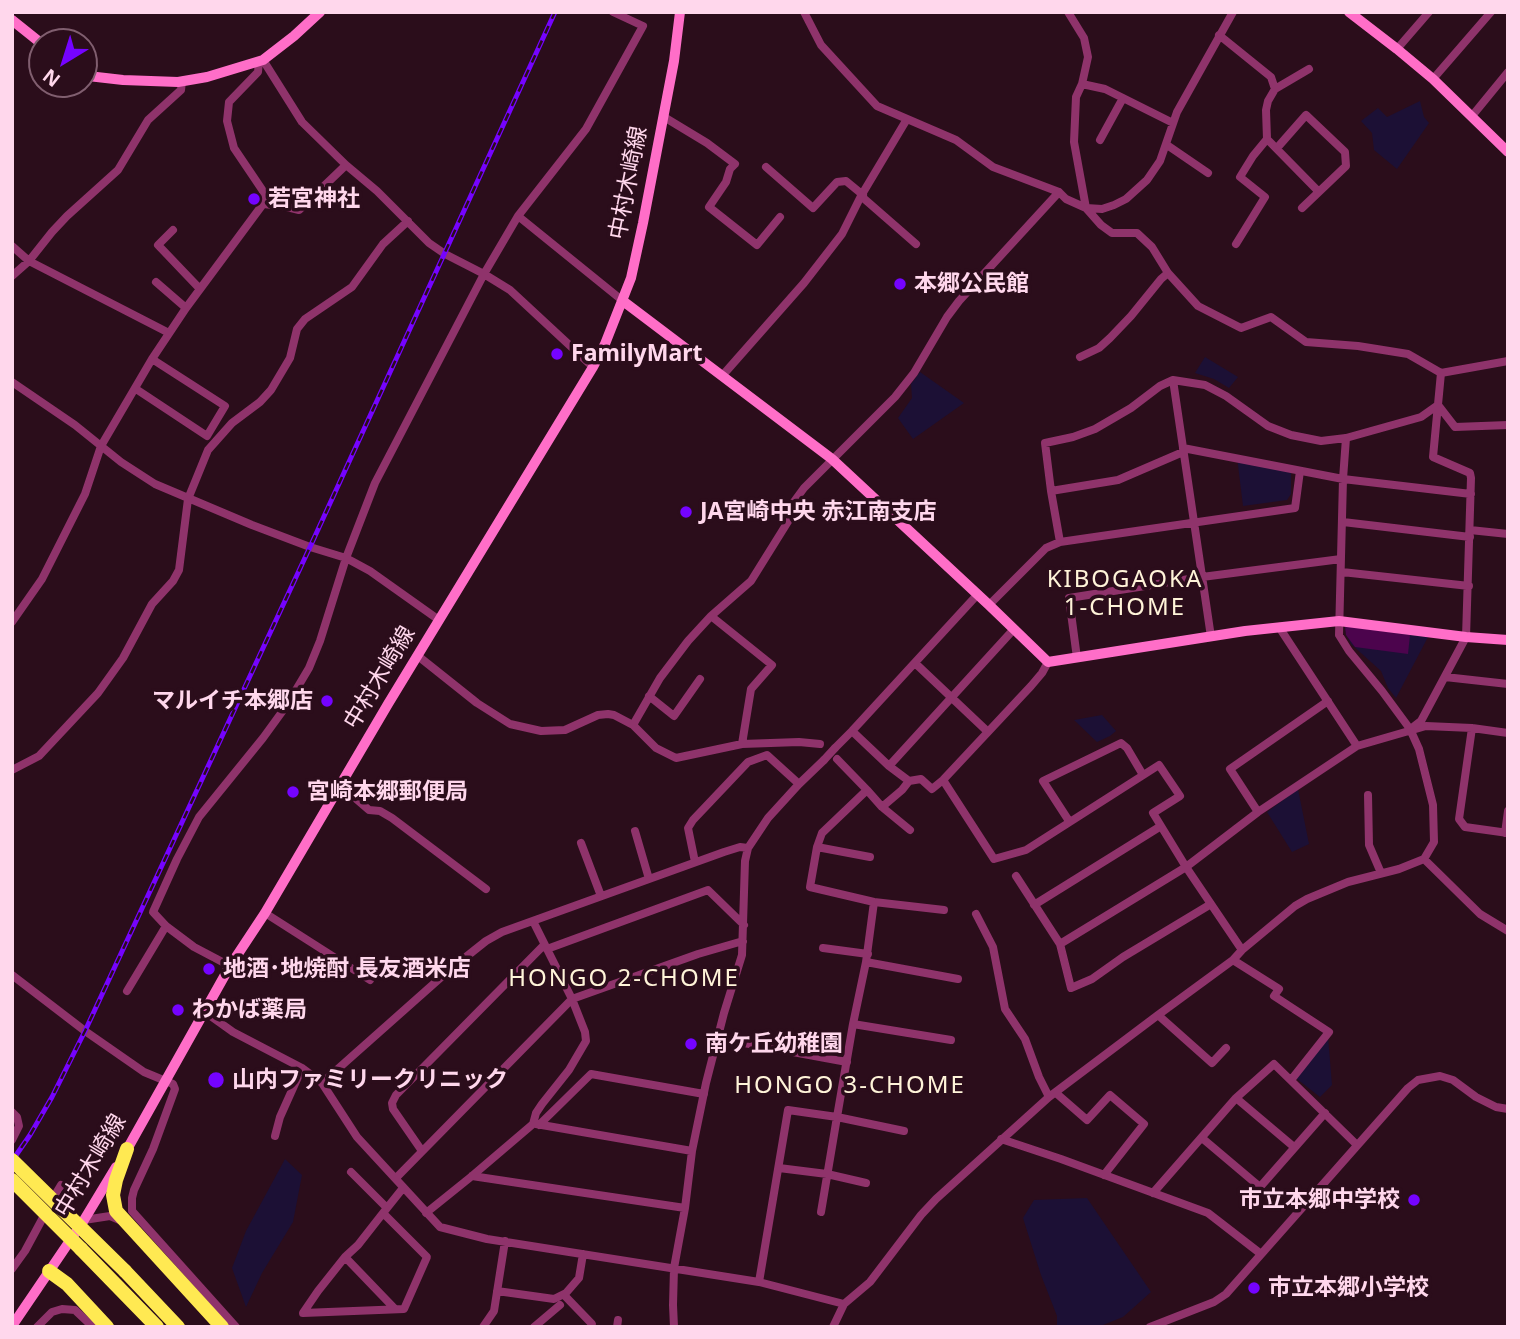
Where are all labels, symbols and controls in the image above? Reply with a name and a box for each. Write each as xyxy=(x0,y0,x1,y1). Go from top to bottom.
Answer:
north arrow xyxy=(28,28,98,98)
text: N xyxy=(37,63,65,93)
street label: 中村木崎線 xyxy=(604,124,654,242)
place label: 若宮神社 xyxy=(268,185,360,213)
marker: 若宮神社 xyxy=(246,191,262,207)
place label: 本郷公民館 xyxy=(914,270,1029,298)
marker: 本郷公民館 xyxy=(892,276,908,292)
place label: FamilyMart xyxy=(571,340,702,368)
marker: FamilyMart xyxy=(549,346,565,362)
place label: JA宮崎中央 赤江南支店 xyxy=(700,498,937,526)
marker: JA宮崎中央 赤江南支店 xyxy=(678,504,694,520)
district label: KIBOGAOKA 1-CHOME xyxy=(1048,566,1202,622)
street label: 中村木崎線 xyxy=(339,622,421,734)
place label: マルイチ本郷店 xyxy=(152,687,313,715)
marker: マルイチ本郷店 xyxy=(319,693,335,709)
place label: 宮崎本郷郵便局 xyxy=(307,778,468,806)
marker: 宮崎本郷郵便局 xyxy=(285,784,301,800)
place label: 地酒･地焼酎 長友酒米店 xyxy=(223,955,470,983)
marker: 地酒･地焼酎 長友酒米店 xyxy=(201,961,217,977)
district label: HONGO 2-CHOME xyxy=(510,965,738,993)
place label: わかば薬局 xyxy=(192,996,307,1024)
marker: わかば薬局 xyxy=(170,1002,186,1018)
place label: 南ケ丘幼稚園 xyxy=(705,1030,843,1058)
marker: 南ケ丘幼稚園 xyxy=(683,1036,699,1052)
place label: 山内ファミリークリニック xyxy=(232,1066,508,1094)
marker: 山内ファミリークリニック xyxy=(206,1070,226,1090)
district label: HONGO 3-CHOME xyxy=(736,1072,964,1100)
street label: 中村木崎線 xyxy=(50,1110,132,1222)
place label: 市立本郷中学校 xyxy=(1239,1186,1400,1214)
marker: 市立本郷中学校 xyxy=(1406,1192,1422,1208)
place label: 市立本郷小学校 xyxy=(1268,1274,1429,1302)
marker: 市立本郷小学校 xyxy=(1246,1280,1262,1296)

